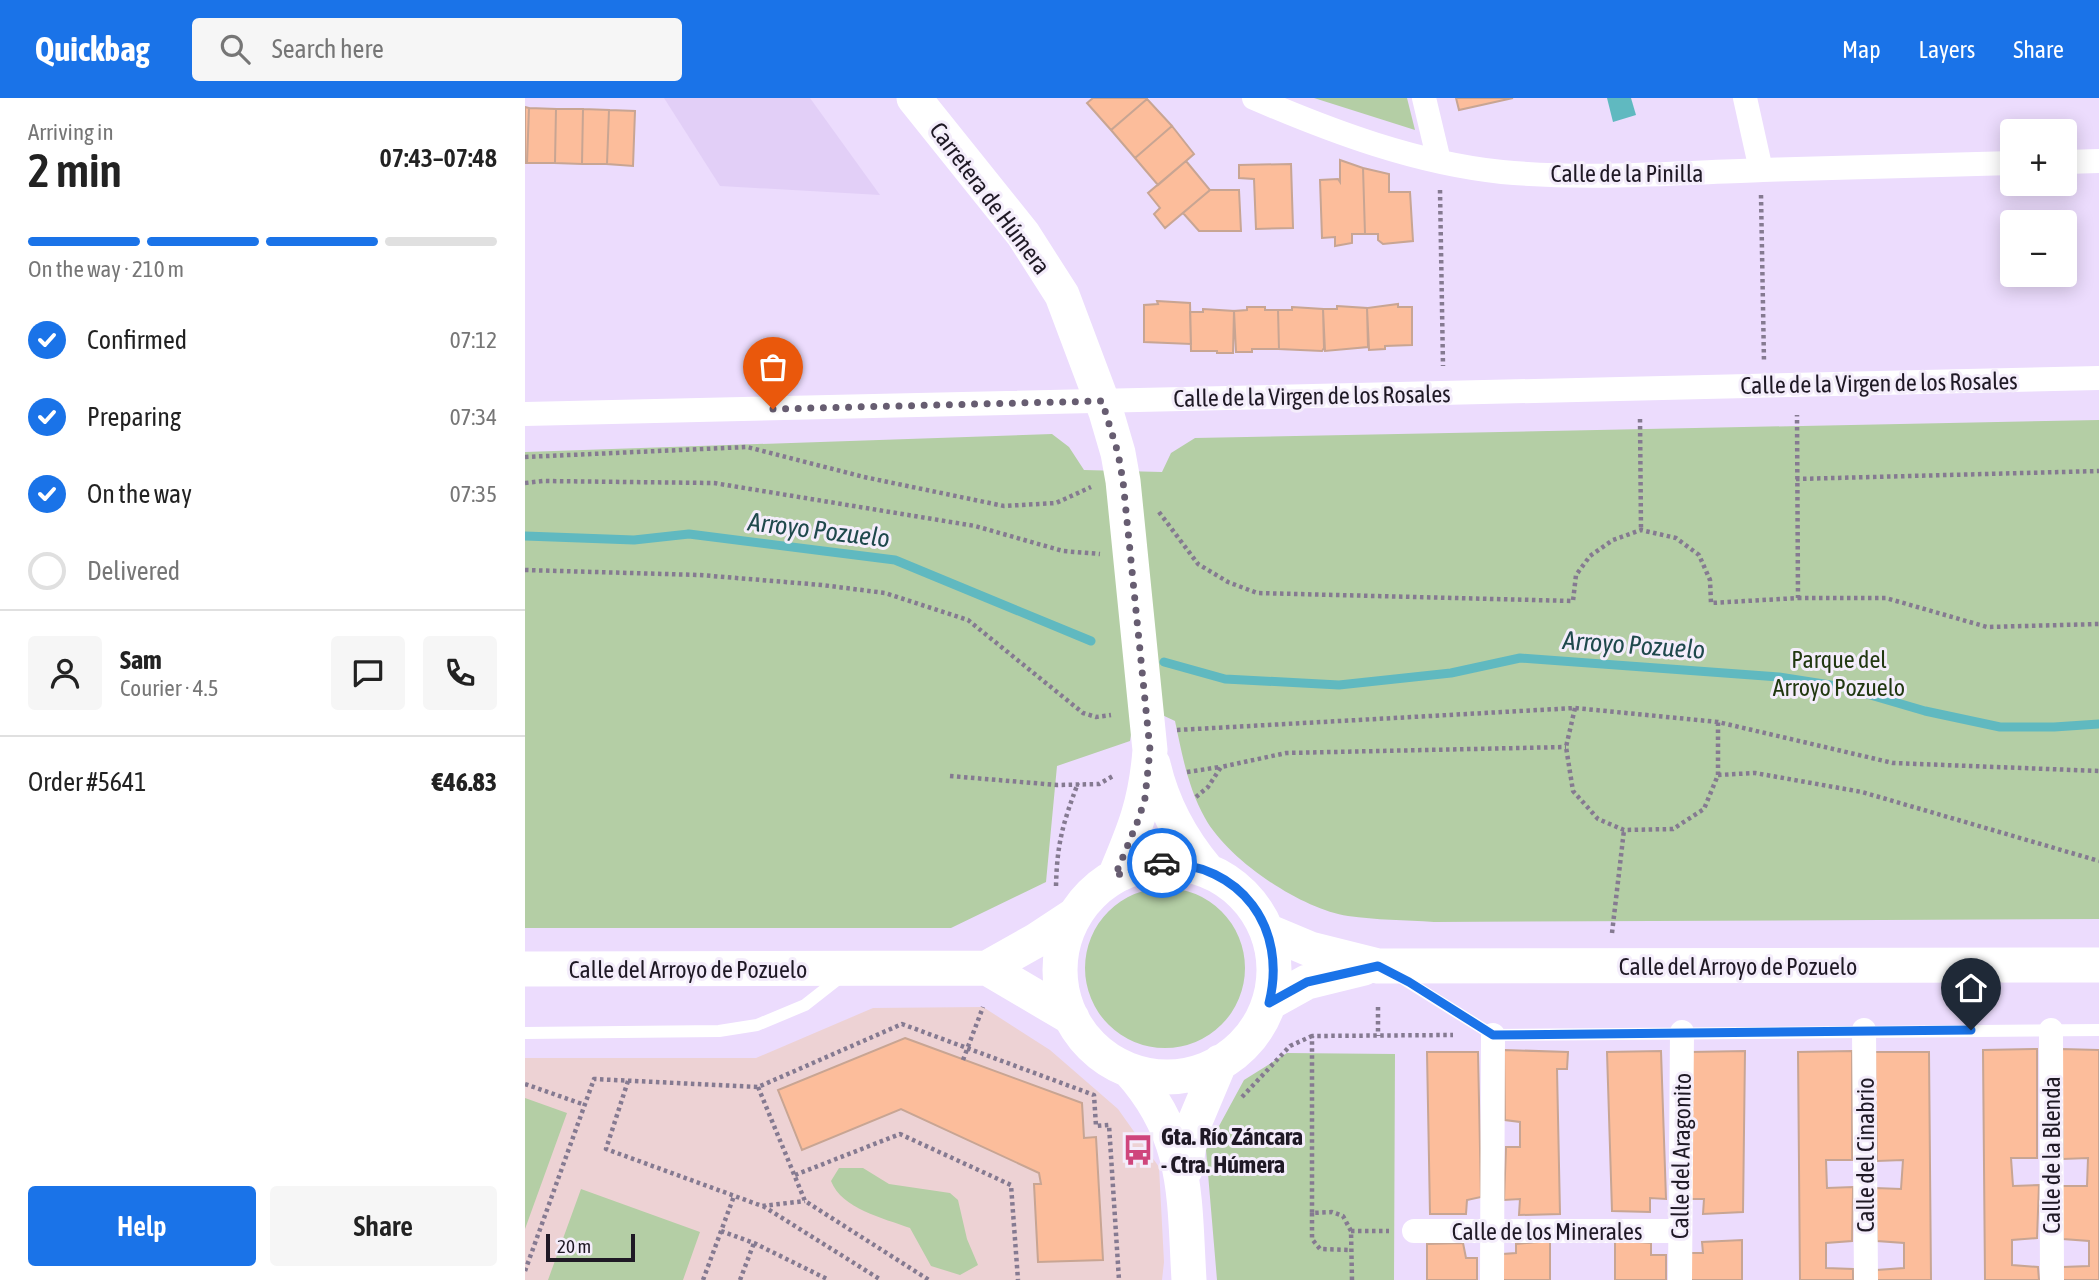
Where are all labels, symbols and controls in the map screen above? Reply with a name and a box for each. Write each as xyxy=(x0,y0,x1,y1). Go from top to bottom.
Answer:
search box xyxy=(192,18,682,81)
text: Quickbag xyxy=(35,30,150,68)
icon: search xyxy=(216,30,254,68)
text: Search here xyxy=(272,34,384,64)
text: Map xyxy=(1842,36,1881,63)
text: Layers xyxy=(1919,36,1975,63)
text: Share xyxy=(2013,36,2064,63)
street label: Carretera de Húmera xyxy=(924,117,1056,279)
text: Arriving in xyxy=(28,119,114,145)
map controls xyxy=(2000,119,2077,287)
button: + xyxy=(2000,119,2077,196)
text: 07:43–07:48 xyxy=(380,143,497,173)
text: 2 min xyxy=(28,144,122,197)
street label: Calle de la Pinilla xyxy=(1551,160,1703,187)
button: − xyxy=(2000,210,2077,287)
text: On the way · 210 m xyxy=(28,256,184,282)
icon: check xyxy=(28,321,66,359)
text: Confirmed xyxy=(87,325,187,355)
text: 07:12 xyxy=(450,327,497,353)
pin xyxy=(743,337,803,409)
icon: bag xyxy=(754,348,792,386)
street label: Calle de la Virgen de los Rosales xyxy=(1740,367,2018,399)
street label: Calle de la Virgen de los Rosales xyxy=(1173,380,1451,412)
icon: check xyxy=(28,398,66,436)
text: Preparing xyxy=(87,402,181,432)
text: 07:34 xyxy=(450,404,497,430)
icon: check xyxy=(28,475,66,513)
text: On the way xyxy=(87,479,192,509)
text: 07:35 xyxy=(450,481,497,507)
water label: Arroyo Pozuelo xyxy=(746,506,891,554)
text: Delivered xyxy=(87,556,180,586)
water label: Arroyo Pozuelo xyxy=(1561,625,1706,665)
button: person xyxy=(28,636,102,710)
button: chat xyxy=(331,636,405,710)
button: phone xyxy=(423,636,497,710)
text: Sam xyxy=(120,645,162,675)
park label: Parque del Arroyo Pozuelo xyxy=(1773,646,1905,701)
text: Courier · 4.5 xyxy=(120,675,219,701)
text: Order #5641 xyxy=(28,767,147,797)
text: €46.83 xyxy=(432,767,497,797)
courier xyxy=(1127,828,1197,898)
icon: car xyxy=(1143,844,1181,882)
street label: Calle del Arroyo de Pozuelo xyxy=(1619,953,1857,980)
street label: Calle del Arroyo de Pozuelo xyxy=(569,956,807,983)
pin xyxy=(1941,958,2001,1030)
icon: home xyxy=(1952,969,1990,1007)
street label: Calle del Aragonito xyxy=(1666,1073,1696,1239)
street label: Calle de la Blenda xyxy=(2038,1076,2065,1234)
street label: Calle del Cinabrio xyxy=(1852,1078,1879,1232)
place label: Gta. Río Záncara - Ctra. Húmera xyxy=(1161,1123,1303,1178)
bus stop icon: Gta. Río Záncara - Ctra. Húmera xyxy=(1121,1133,1155,1167)
button: Help xyxy=(28,1186,256,1266)
button: Share xyxy=(270,1186,497,1266)
street label: Calle de los Minerales xyxy=(1452,1218,1642,1245)
scale bar xyxy=(546,1231,635,1263)
text: 20 m xyxy=(557,1235,591,1257)

